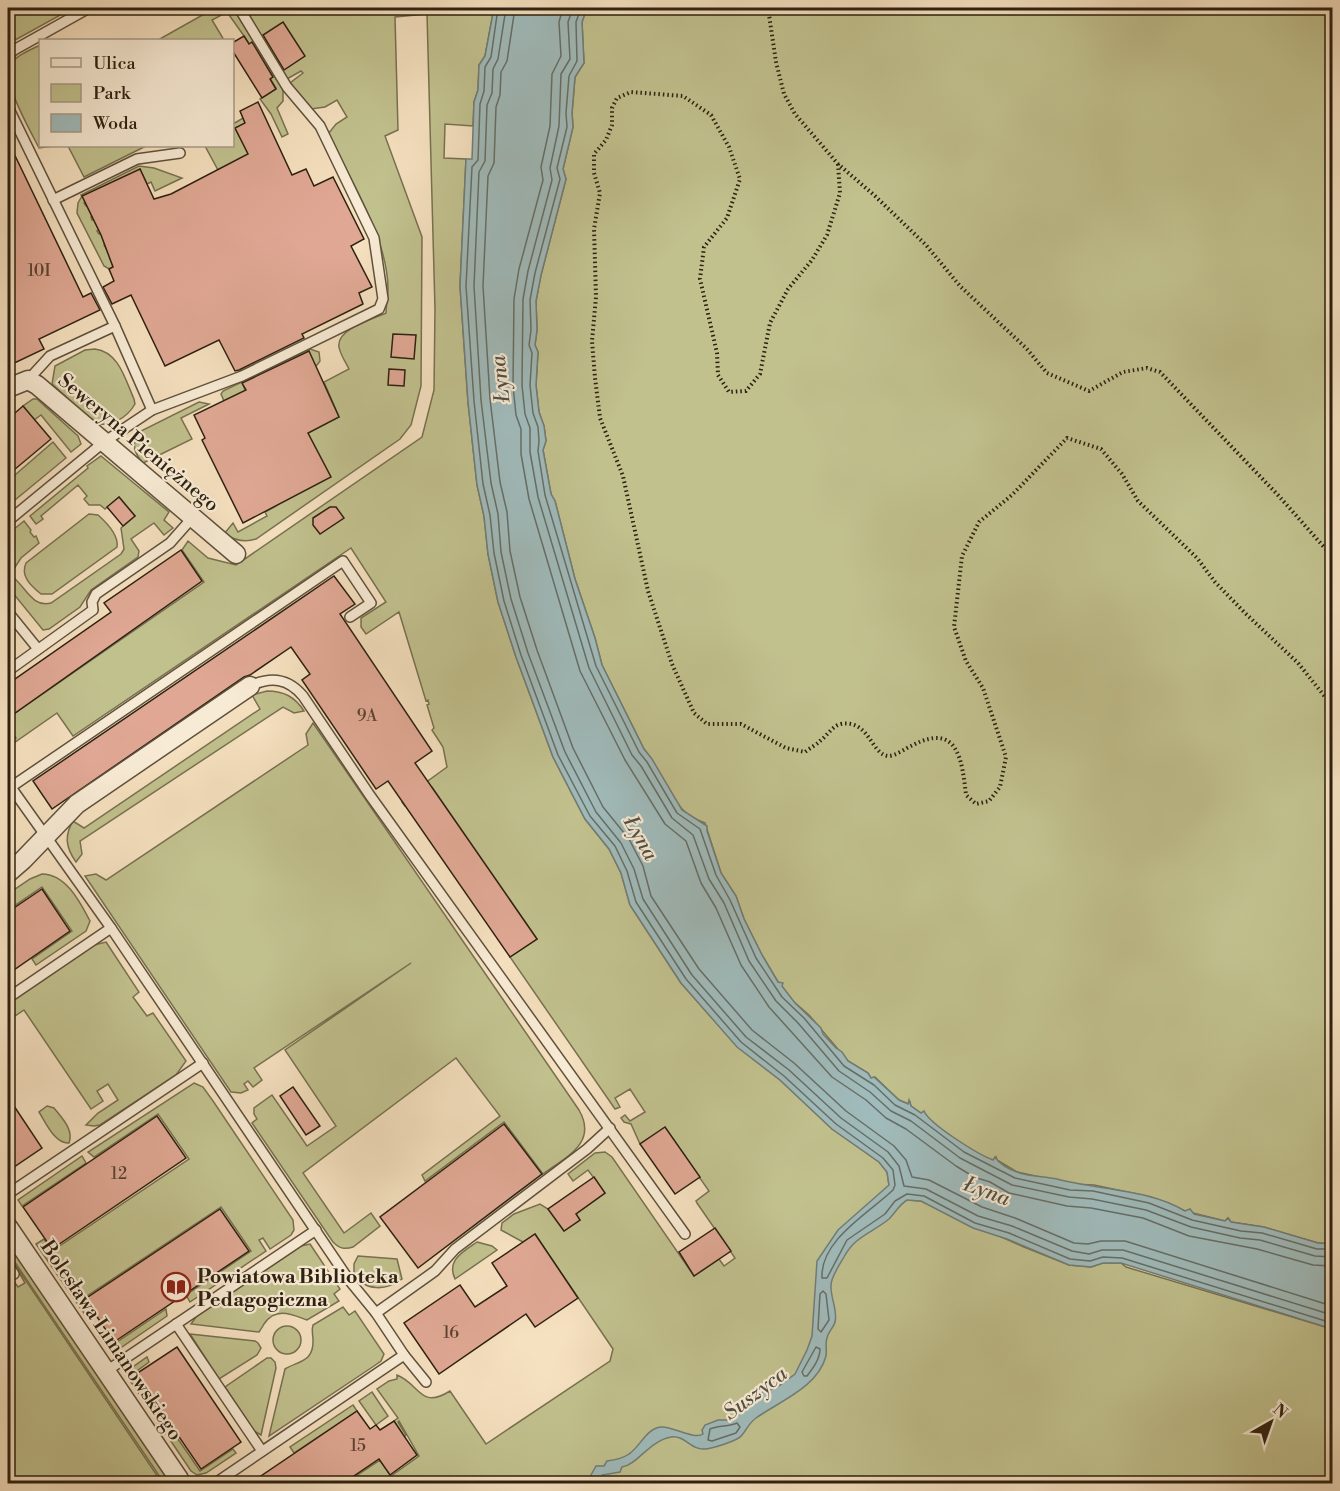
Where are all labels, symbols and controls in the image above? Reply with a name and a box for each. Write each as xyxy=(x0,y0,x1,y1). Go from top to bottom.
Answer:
legend xyxy=(39,39,234,147)
text: Ulica xyxy=(93,52,137,75)
text: Park xyxy=(93,82,132,105)
text: Woda xyxy=(92,112,138,135)
house number: 10I xyxy=(27,261,51,281)
water label: Łyna xyxy=(486,354,516,405)
street label: Seweryna Pieniężnego xyxy=(52,368,224,518)
house number: 9A xyxy=(357,706,378,726)
water label: Łyna xyxy=(617,811,663,866)
house number: 12 xyxy=(111,1164,127,1184)
water label: Łyna xyxy=(959,1171,1014,1212)
street label: Bolesława Limanowskiego xyxy=(34,1235,187,1446)
place label: Powiatowa Biblioteka Pedagogiczna xyxy=(197,1265,399,1313)
library icon: Powiatowa Biblioteka Pedagogiczna xyxy=(160,1271,192,1303)
house number: 16 xyxy=(443,1323,459,1343)
water label: Suszyca xyxy=(718,1361,793,1426)
north arrow xyxy=(1241,1392,1301,1452)
text: N xyxy=(1269,1400,1292,1423)
house number: 15 xyxy=(350,1436,366,1456)

